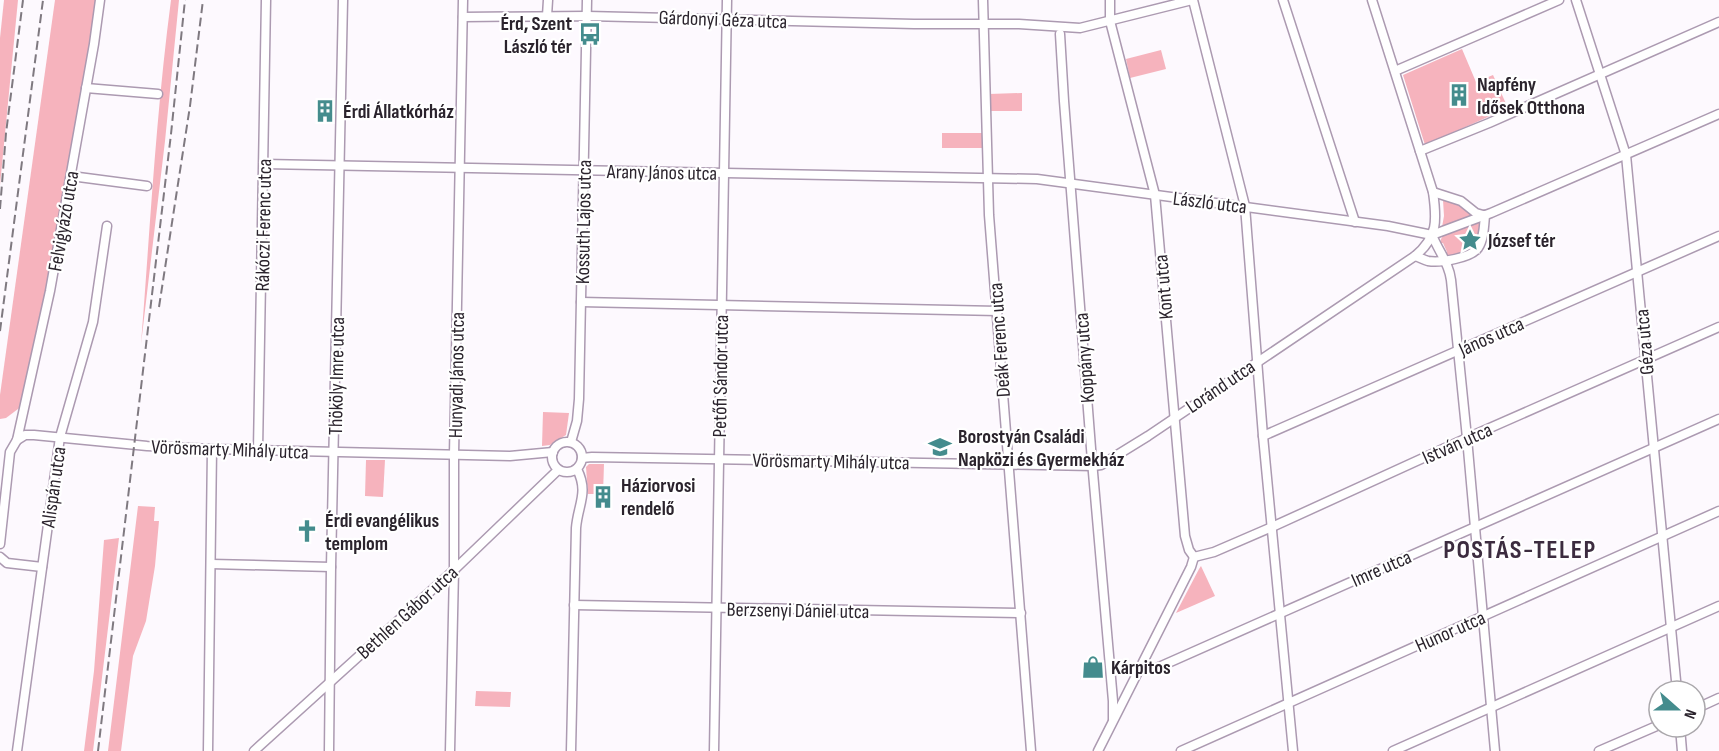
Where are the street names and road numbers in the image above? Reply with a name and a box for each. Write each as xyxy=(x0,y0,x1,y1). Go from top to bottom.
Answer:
street label: Gárdonyi Géza utca xyxy=(658,6,788,34)
street label: Rákóczi Ferenc utca xyxy=(251,159,277,291)
street label: Kossuth Lajos utca xyxy=(571,160,597,284)
street label: Arany János utca xyxy=(606,160,717,186)
street label: Felvigyázó utca xyxy=(43,169,85,273)
street label: László utca xyxy=(1172,187,1248,219)
street label: Kont utca xyxy=(1149,254,1179,320)
street label: Deák Ferenc utca xyxy=(984,282,1016,398)
street label: Géza utca xyxy=(1630,308,1660,376)
street label: Hunyadi János utca xyxy=(444,312,470,438)
street label: Koppány utca xyxy=(1070,312,1100,404)
street label: János utca xyxy=(1454,312,1528,362)
street label: Petőfi Sándor utca xyxy=(708,314,734,438)
street label: Thököly Imre utca xyxy=(324,317,350,435)
street label: Loránd utca xyxy=(1181,355,1260,419)
street label: István utca xyxy=(1419,418,1496,470)
street label: Vörösmarty Mihály utca xyxy=(151,435,309,465)
street label: Alispán utca xyxy=(36,445,72,530)
street label: Vörösmarty Mihály utca xyxy=(752,449,910,475)
street label: Imre utca xyxy=(1348,545,1415,593)
street label: Bethlen Gábor utca xyxy=(352,561,463,664)
street label: Berzsenyi Dániel utca xyxy=(726,598,869,624)
street label: Hunor utca xyxy=(1412,606,1489,658)

